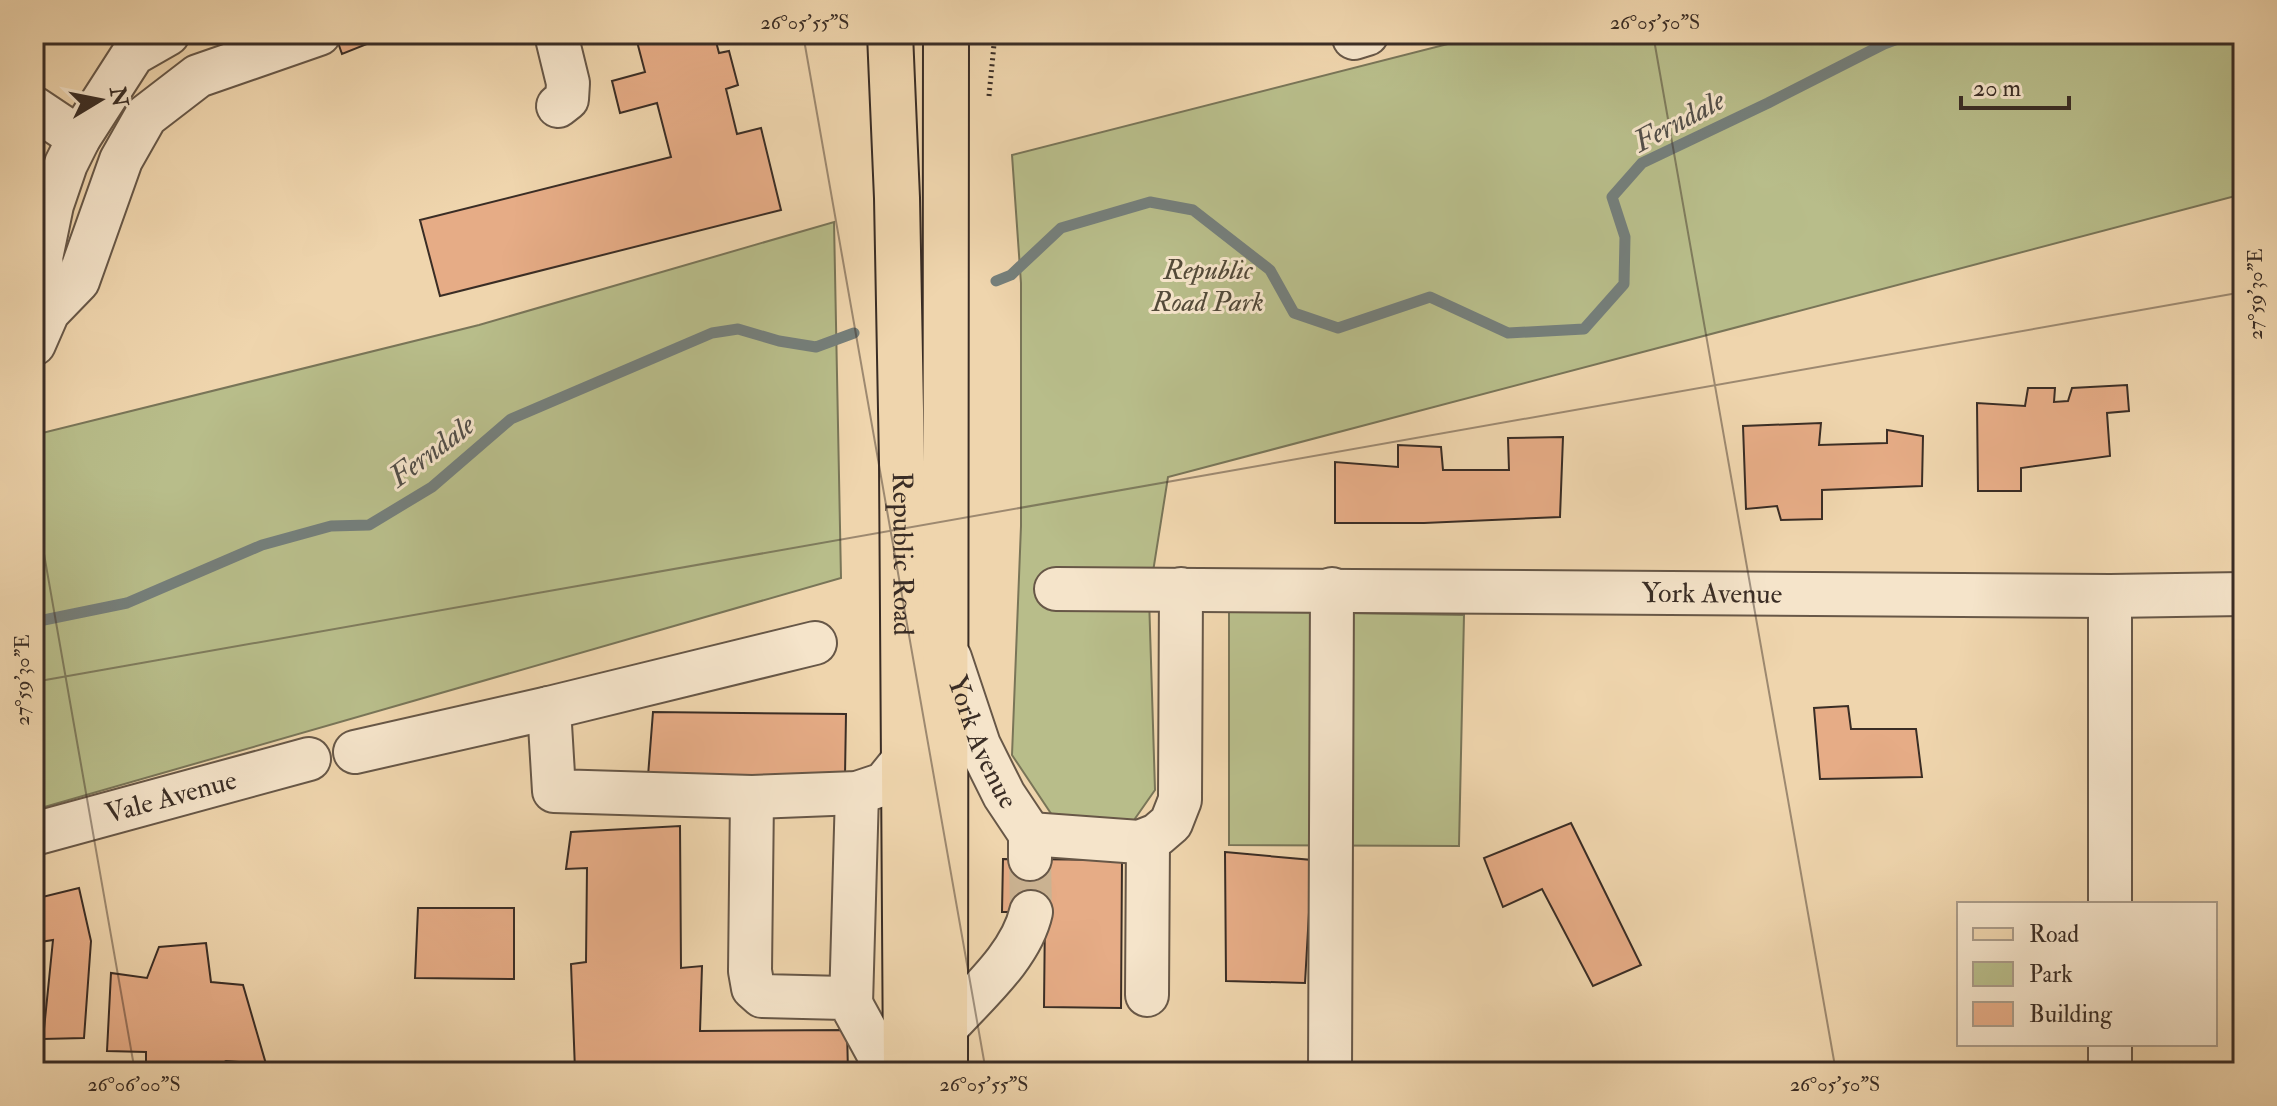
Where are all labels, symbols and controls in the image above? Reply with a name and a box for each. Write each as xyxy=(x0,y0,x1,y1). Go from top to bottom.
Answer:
text: 26°05'55"S xyxy=(761,10,849,35)
text: 26°05'50"S xyxy=(1610,10,1700,35)
north arrow xyxy=(60,60,140,140)
scale bar xyxy=(1961,60,2069,110)
text: 20 m xyxy=(1973,73,2022,104)
water label: Ferndale xyxy=(1625,81,1732,161)
text: N xyxy=(103,84,134,109)
text: 27°59'30"E xyxy=(2243,248,2268,340)
park label: Republic Road Park xyxy=(1151,253,1264,320)
water label: Ferndale xyxy=(380,406,483,496)
street label: Republic Road xyxy=(885,472,921,636)
street label: York Avenue xyxy=(1641,575,1783,611)
text: 27°59'30"E xyxy=(10,634,35,726)
street label: York Avenue xyxy=(940,671,1026,816)
street label: Vale Avenue xyxy=(101,762,241,831)
legend xyxy=(1957,902,2217,1046)
text: Road xyxy=(2029,919,2079,950)
text: Park xyxy=(2029,959,2073,990)
text: Building xyxy=(2029,999,2113,1030)
text: 26°06'00"S xyxy=(87,1072,181,1097)
text: 26°05'55"S xyxy=(940,1072,1028,1097)
text: 26°05'50"S xyxy=(1790,1072,1880,1097)

